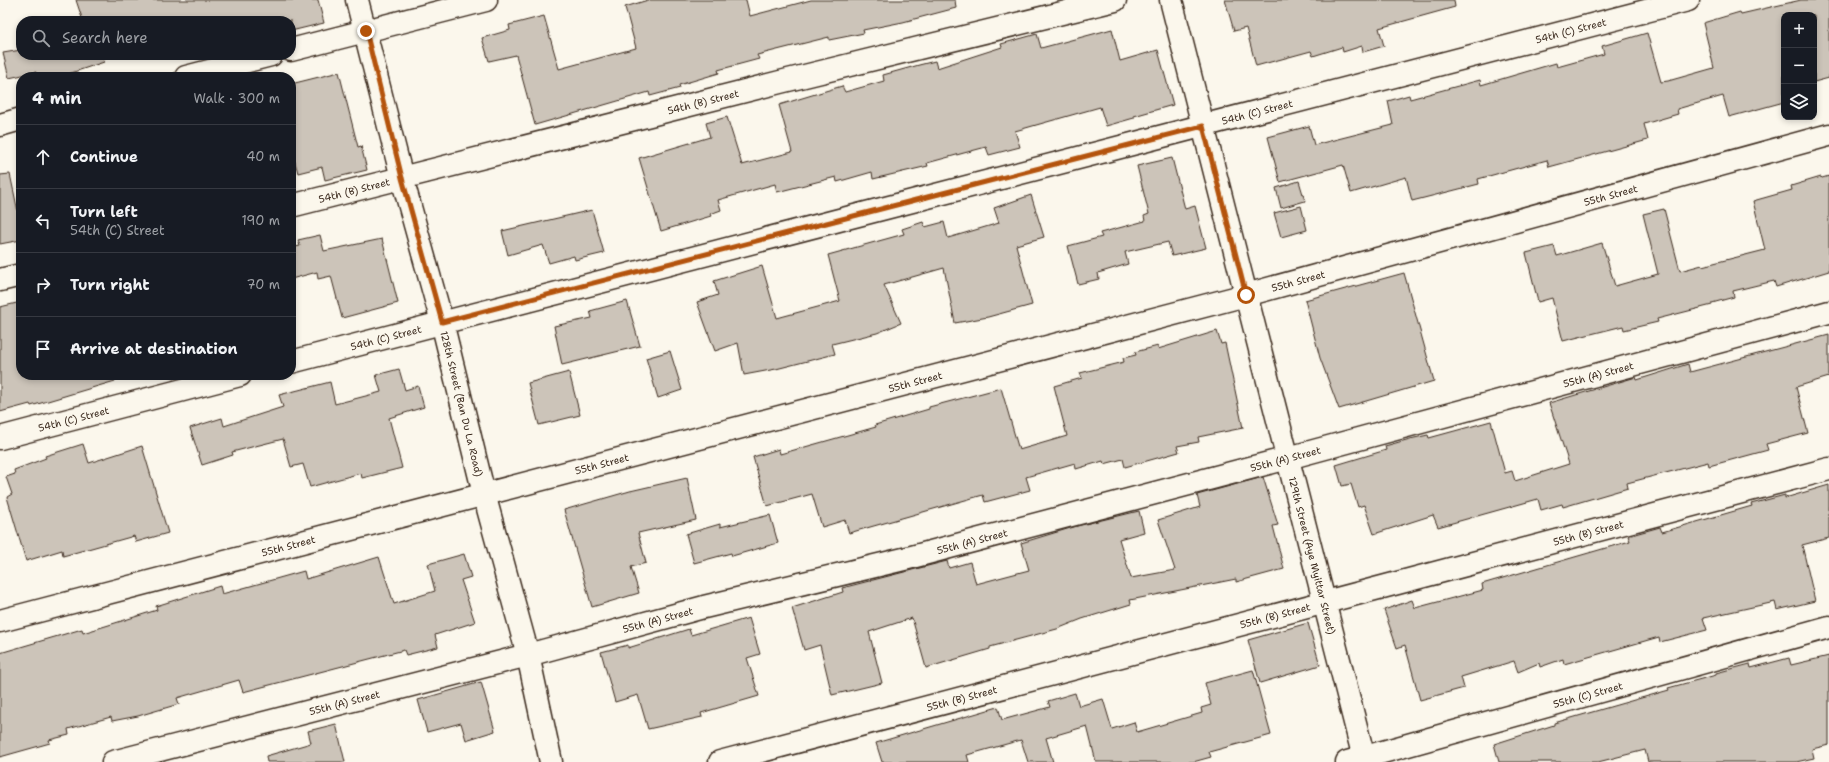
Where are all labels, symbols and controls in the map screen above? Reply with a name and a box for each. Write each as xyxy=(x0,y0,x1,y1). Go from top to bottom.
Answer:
map controls xyxy=(1781,12,1817,120)
button: + xyxy=(1781,12,1817,48)
street label: 54th (C) Street xyxy=(1534,15,1608,46)
search box xyxy=(16,16,296,60)
route end xyxy=(357,22,375,40)
icon: search xyxy=(30,27,52,49)
text: Search here xyxy=(62,28,148,48)
button: − xyxy=(1781,48,1817,84)
button: layers xyxy=(1781,84,1817,120)
text: 4 min xyxy=(32,87,82,109)
street label: 54th (B) Street xyxy=(666,87,740,117)
text: Walk · 300 m xyxy=(193,90,280,107)
street label: 54th (C) Street xyxy=(1220,97,1294,128)
icon: ahead xyxy=(32,146,54,168)
text: Continue xyxy=(70,147,138,167)
text: 40 m xyxy=(246,148,280,165)
street label: 54th (B) Street xyxy=(317,175,391,206)
street label: 55th Street xyxy=(1582,182,1639,209)
text: Turn left xyxy=(70,202,138,222)
icon: left xyxy=(32,210,54,232)
text: 190 m xyxy=(241,212,280,229)
text: 54th (C) Street xyxy=(70,222,165,239)
street label: 55th Street xyxy=(1270,268,1327,295)
icon: right xyxy=(32,274,54,296)
text: Turn right xyxy=(70,275,150,295)
text: 70 m xyxy=(246,276,280,293)
route start xyxy=(1237,286,1255,304)
street label: 54th (C) Street xyxy=(349,322,423,353)
street label: 128th Street (Ban Du La Road) xyxy=(437,330,485,478)
icon: arrive xyxy=(32,338,54,360)
text: Arrive at destination xyxy=(70,339,238,359)
street label: 55th (A) Street xyxy=(1562,359,1635,391)
street label: 55th Street xyxy=(887,369,944,395)
street label: 54th (C) Street xyxy=(37,404,111,435)
street label: 55th (A) Street xyxy=(1249,443,1322,475)
street label: 55th Street xyxy=(573,451,630,477)
street label: 129th Street (Aye Myittar Street) xyxy=(1286,475,1338,636)
street label: 55th (B) Street xyxy=(1552,518,1625,549)
street label: 55th (A) Street xyxy=(935,526,1009,557)
street label: 55th Street xyxy=(260,533,317,559)
street label: 55th (B) Street xyxy=(1238,600,1312,631)
street label: 55th (A) Street xyxy=(621,604,695,636)
street label: 55th (C) Street xyxy=(1551,679,1624,711)
street label: 55th (B) Street xyxy=(925,683,999,714)
street label: 55th (A) Street xyxy=(308,687,381,718)

